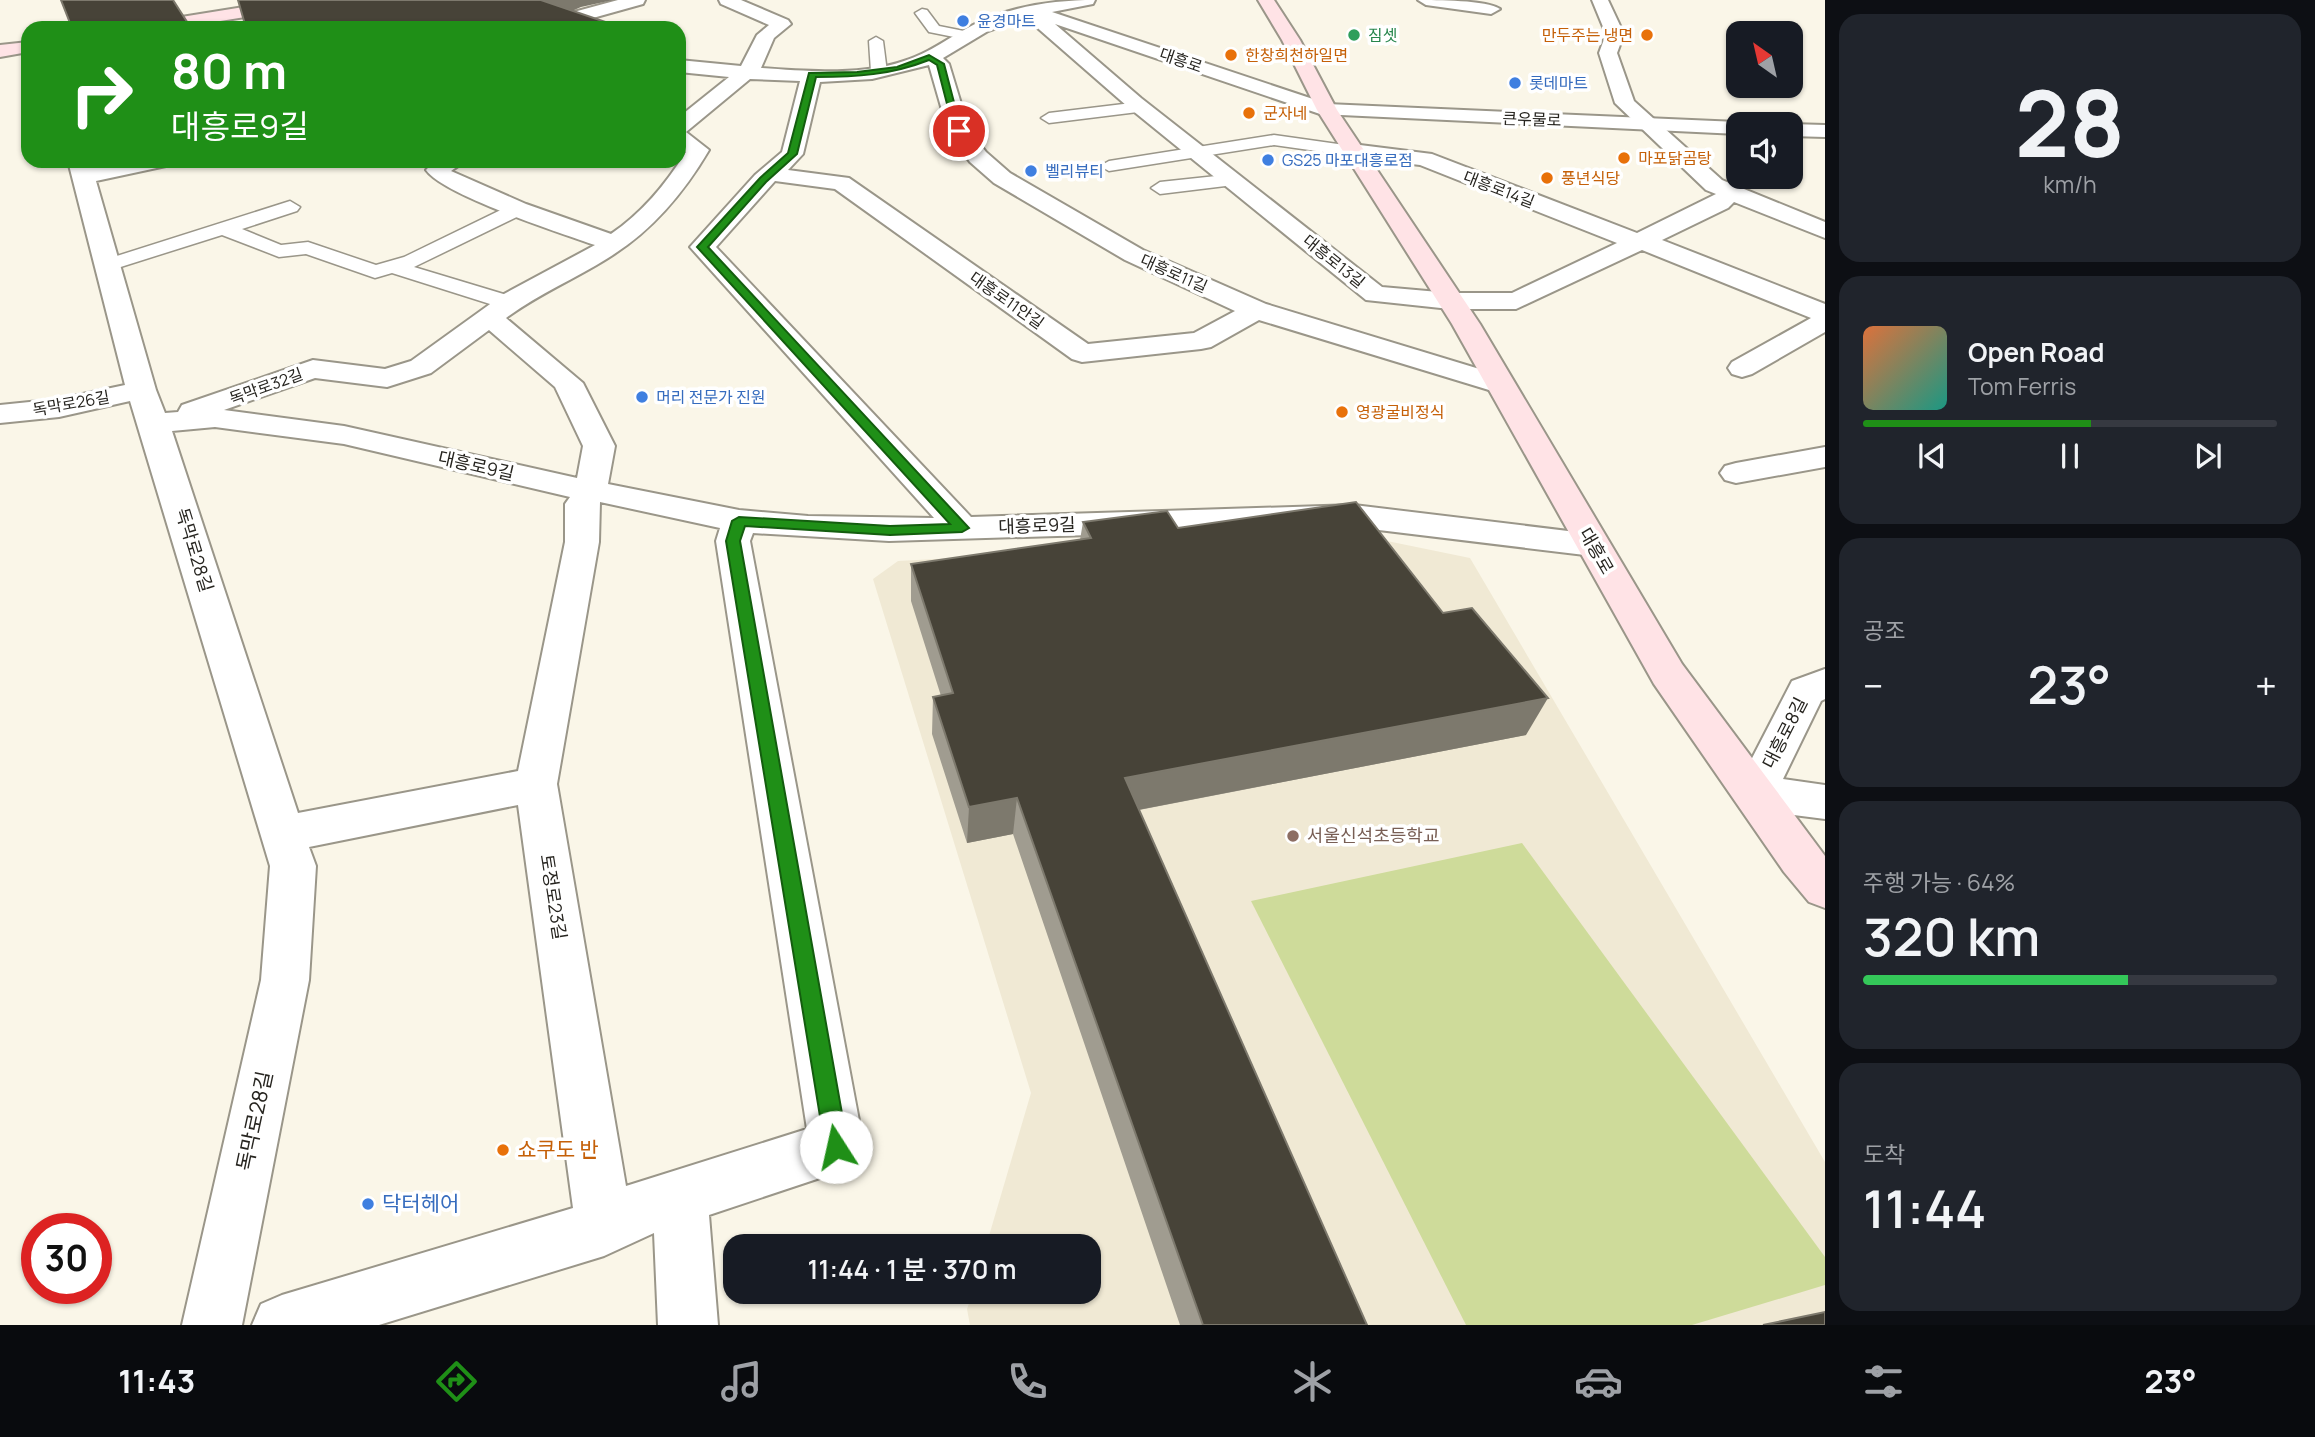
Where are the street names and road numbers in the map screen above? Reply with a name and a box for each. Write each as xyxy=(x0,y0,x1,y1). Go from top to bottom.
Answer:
street label: 대흥로 xyxy=(1157,42,1206,78)
street label: 큰우물로 xyxy=(1502,107,1562,131)
street label: 대흥로14길 xyxy=(1460,165,1538,213)
street label: 대흥로13길 xyxy=(1298,229,1370,293)
street label: 대흥로11길 xyxy=(1137,248,1211,298)
street label: 대흥로11안길 xyxy=(965,266,1049,334)
street label: 독막로32길 xyxy=(226,363,306,409)
street label: 독막로26길 xyxy=(31,385,111,421)
street label: 대흥로9길 xyxy=(436,445,517,485)
street label: 독막로28길 xyxy=(171,505,219,595)
street label: 대흥로9길 xyxy=(998,512,1076,538)
street label: 대흥로 xyxy=(1574,523,1620,578)
street label: 대흥로8길 xyxy=(1756,693,1812,772)
street label: 토정로23길 xyxy=(535,852,573,941)
street label: 독막로28길 xyxy=(230,1068,278,1173)

